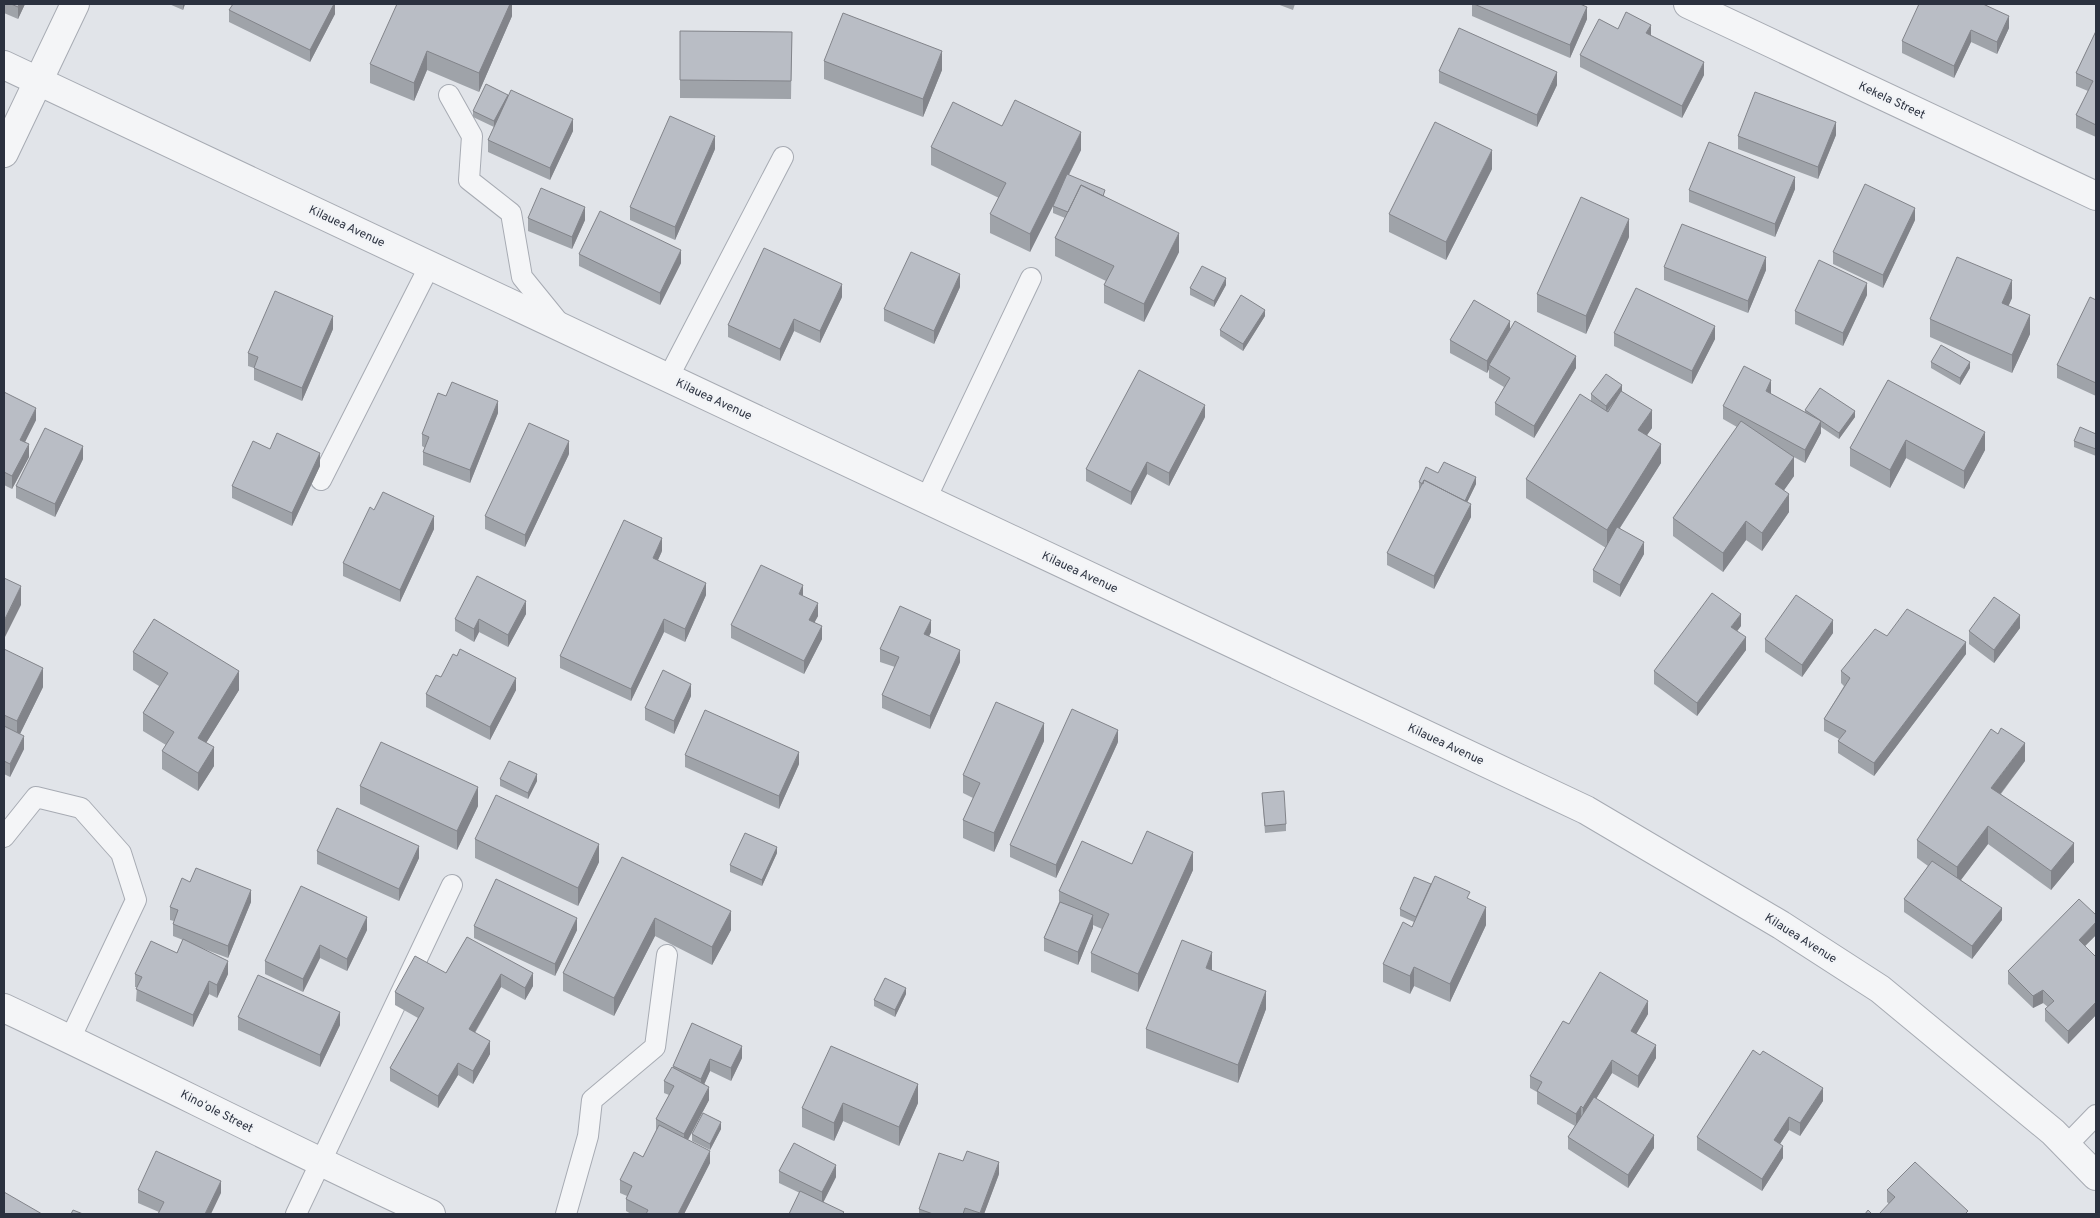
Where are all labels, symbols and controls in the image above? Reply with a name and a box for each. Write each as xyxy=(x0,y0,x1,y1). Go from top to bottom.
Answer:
street label: Kekela Street xyxy=(1856,78,1928,123)
street label: Kilauea Avenue xyxy=(306,202,387,252)
street label: Kilauea Avenue xyxy=(673,375,754,425)
street label: Kilauea Avenue xyxy=(1039,548,1120,598)
street label: Kilauea Avenue xyxy=(1405,720,1486,770)
street label: Kilauea Avenue xyxy=(1761,910,1840,967)
street label: Kinoʻole Street xyxy=(178,1087,256,1137)

